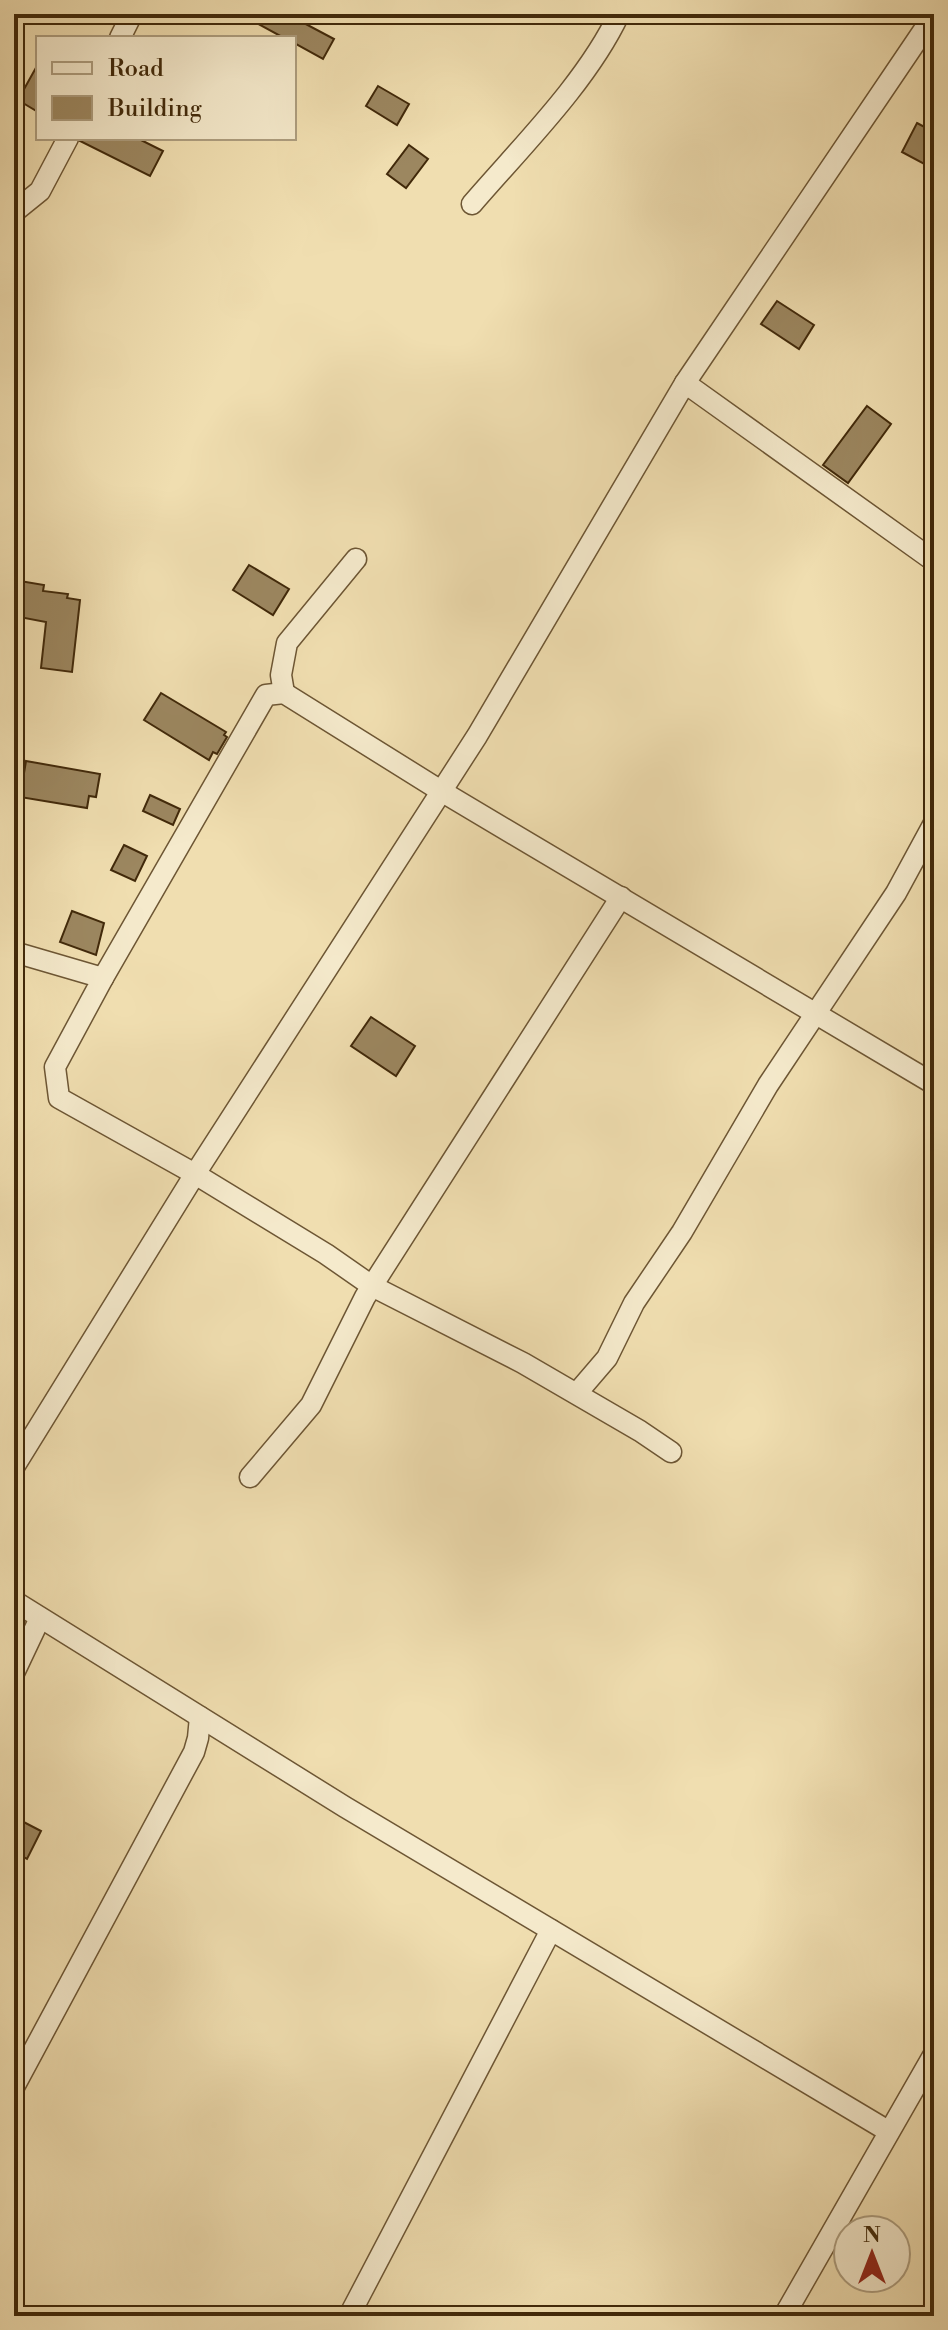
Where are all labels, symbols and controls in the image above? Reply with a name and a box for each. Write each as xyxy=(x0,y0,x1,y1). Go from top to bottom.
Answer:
legend xyxy=(36,36,296,140)
text: Road xyxy=(108,54,164,84)
text: Building xyxy=(107,94,202,124)
north arrow xyxy=(832,2214,912,2294)
text: N xyxy=(863,2222,881,2249)

